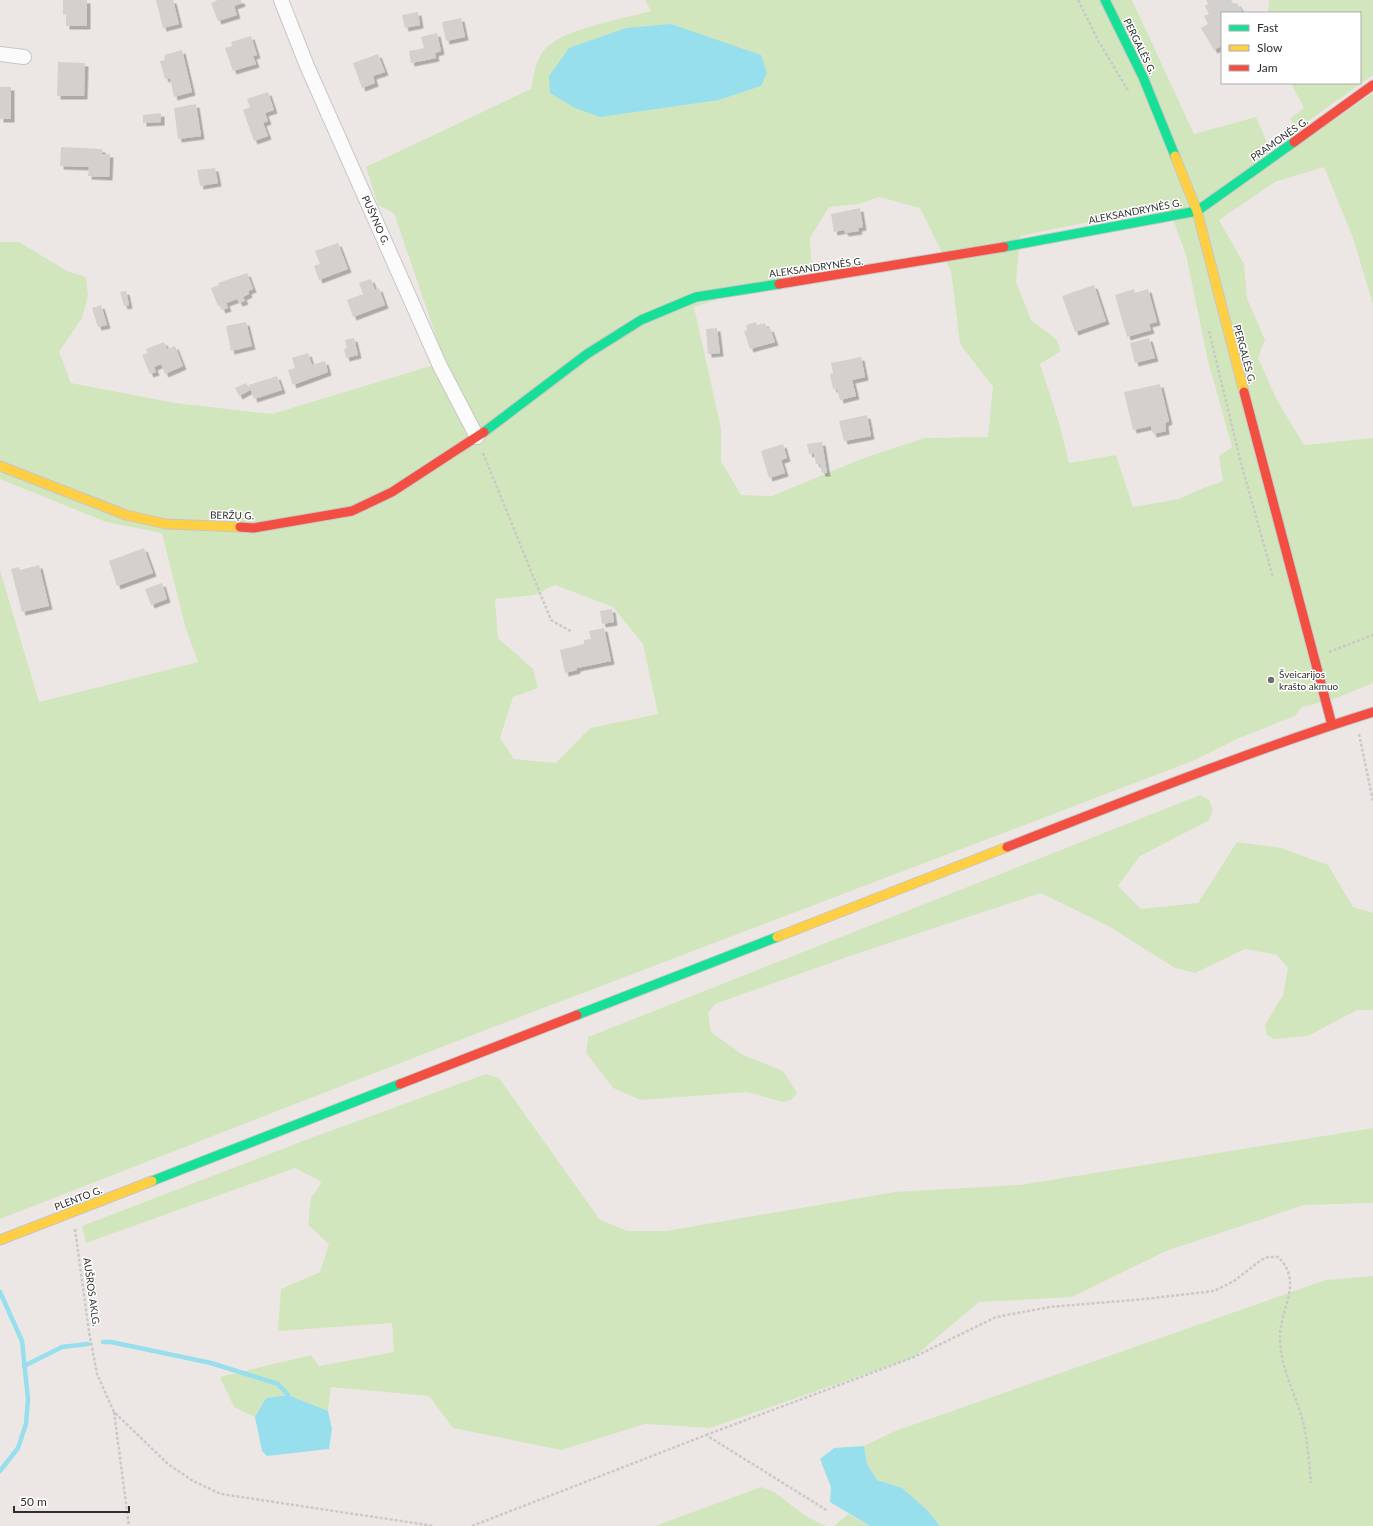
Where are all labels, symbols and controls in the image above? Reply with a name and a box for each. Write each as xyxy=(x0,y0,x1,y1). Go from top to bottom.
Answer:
legend xyxy=(1221,12,1361,84)
street label: PERGALĖS G. xyxy=(1121,16,1159,76)
text: Fast xyxy=(1257,20,1279,35)
text: Slow xyxy=(1257,40,1283,55)
text: Jam xyxy=(1257,60,1278,75)
street label: PRAMONĖS G. xyxy=(1248,115,1310,163)
street label: PUŠYNO G. xyxy=(360,193,392,247)
street label: ALEKSANDRYNĖS G. xyxy=(1087,196,1183,226)
street label: ALEKSANDRYNĖS G. xyxy=(768,254,864,280)
street label: PERGALĖS G. xyxy=(1231,323,1259,385)
street label: BERŽŲ G. xyxy=(210,509,254,521)
place label: Šveicarijos krašto akmuo xyxy=(1279,668,1339,692)
marker: Šveicarijos krašto akmuo xyxy=(1266,675,1276,685)
street label: PLENTO G. xyxy=(52,1183,104,1213)
street label: AUŠROS AKLG. xyxy=(81,1257,103,1327)
scale bar xyxy=(14,1488,129,1514)
text: 50 m xyxy=(20,1494,47,1509)

